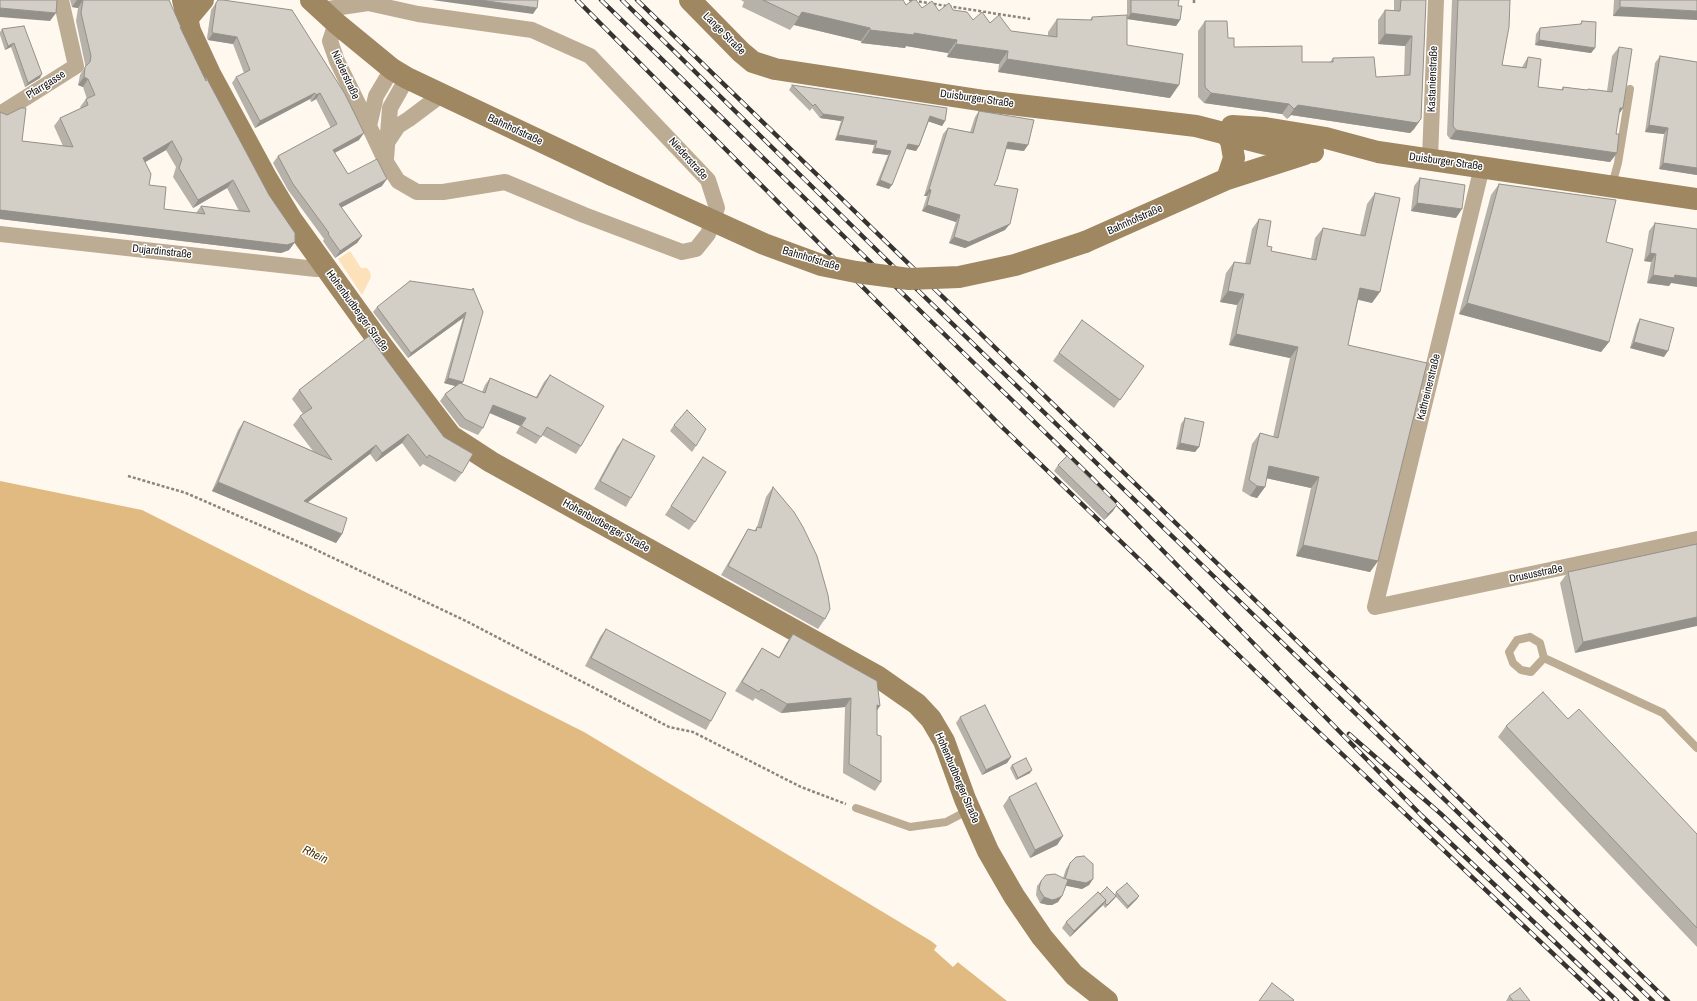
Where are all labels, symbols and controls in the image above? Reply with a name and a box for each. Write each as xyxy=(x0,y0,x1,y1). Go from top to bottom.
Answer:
street label: Lange Straße xyxy=(700,10,748,58)
street label: Kastanienstraße xyxy=(1425,46,1441,112)
street label: Niederstraße xyxy=(328,48,362,102)
street label: Pfarrgasse xyxy=(24,68,68,102)
street label: Duisburger Straße xyxy=(939,87,1015,111)
street label: Bahnhofstraße xyxy=(485,112,545,148)
street label: Niederstraße xyxy=(665,135,711,183)
street label: Duisburger Straße xyxy=(1408,150,1484,174)
street label: Bahnhofstraße xyxy=(1105,202,1165,238)
street label: Dujardinstraße xyxy=(132,242,192,262)
street label: Bahnhofstraße xyxy=(781,244,841,274)
street label: Hohenbudberger Straße xyxy=(323,268,391,354)
street label: Kathreinerstraße xyxy=(1414,353,1444,421)
street label: Hohenbudberger Straße xyxy=(560,497,652,555)
street label: Drususstraße xyxy=(1508,562,1564,586)
street label: Hohenbudberger Straße xyxy=(932,731,982,825)
water label: Rhein xyxy=(300,843,330,867)

